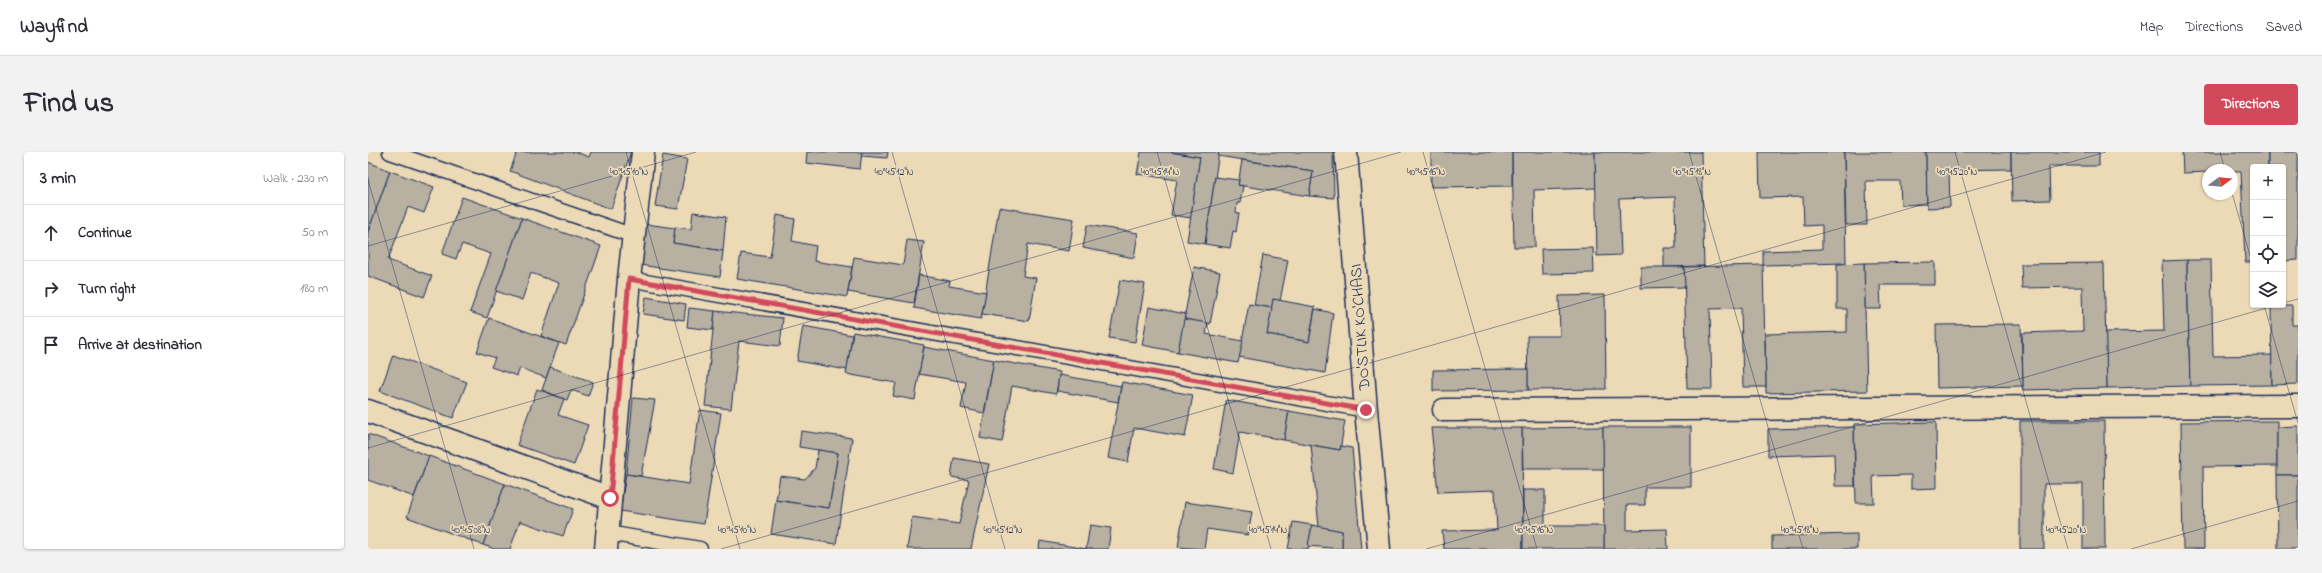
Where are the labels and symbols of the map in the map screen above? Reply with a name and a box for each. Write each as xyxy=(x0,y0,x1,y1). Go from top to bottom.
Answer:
north arrow xyxy=(2202,164,2238,200)
text: 40°45'10"N xyxy=(610,165,649,180)
text: 40°45'12"N xyxy=(874,165,914,180)
text: 40°45'14"N xyxy=(1141,165,1179,180)
text: 40°45'16"N xyxy=(1407,165,1446,180)
text: 40°45'18"N xyxy=(1673,165,1711,180)
text: 40°45'20"N xyxy=(1937,165,1977,180)
street label: DO'STLIK KO'CHASI xyxy=(1345,263,1377,392)
route end xyxy=(1357,401,1375,419)
route start xyxy=(601,489,619,507)
text: 40°45'08"N xyxy=(451,523,491,538)
text: 40°45'10"N xyxy=(718,523,757,538)
text: 40°45'12"N xyxy=(983,523,1023,538)
text: 40°45'14"N xyxy=(1249,523,1287,538)
text: 40°45'16"N xyxy=(1515,523,1554,538)
text: 40°45'18"N xyxy=(1781,523,1819,538)
text: 40°45'20"N xyxy=(2046,523,2086,538)

